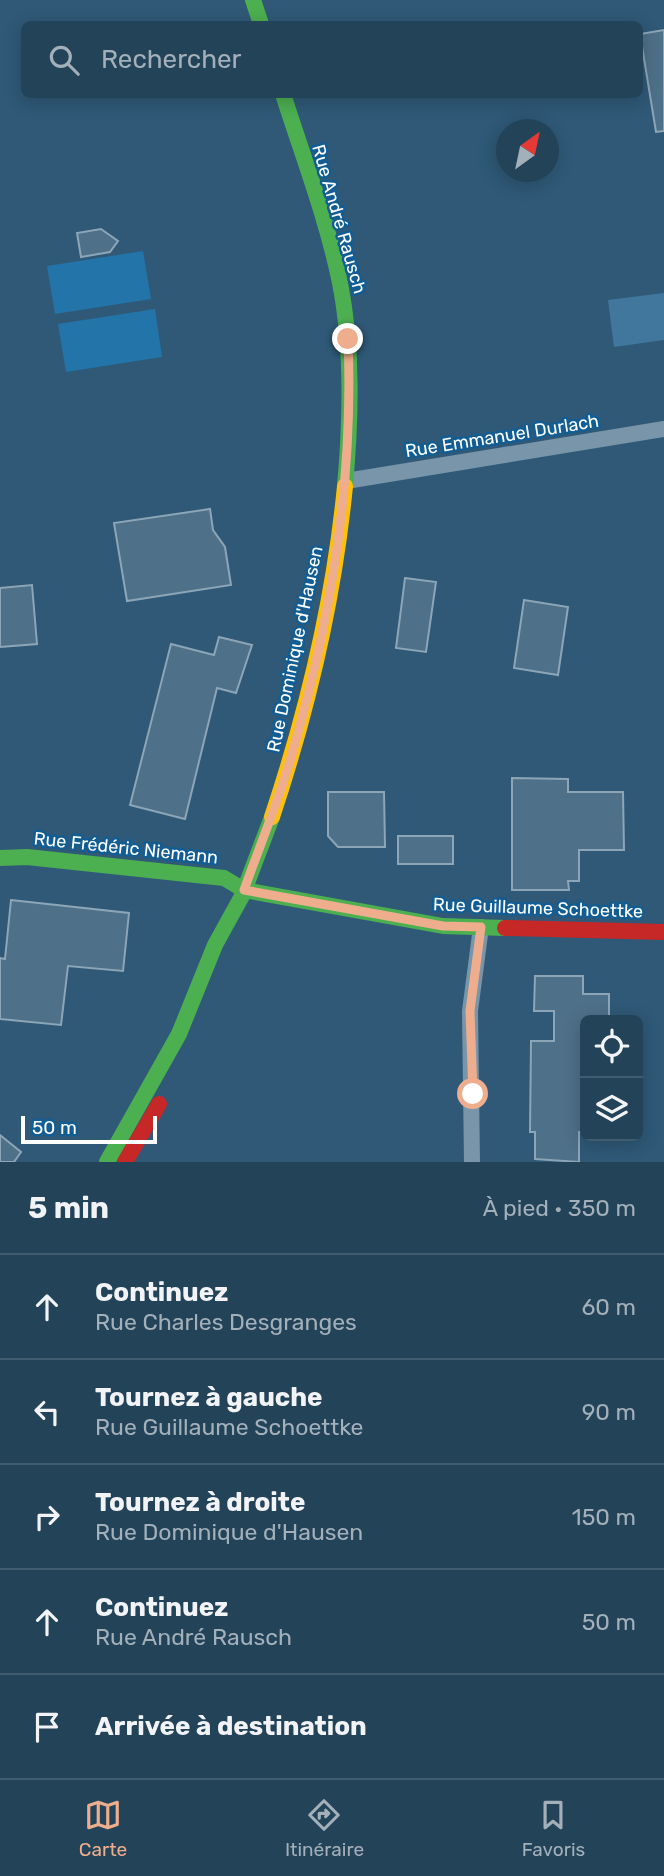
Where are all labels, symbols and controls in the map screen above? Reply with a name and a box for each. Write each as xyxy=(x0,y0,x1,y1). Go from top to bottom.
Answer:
search box xyxy=(21,21,643,98)
icon: search xyxy=(45,41,83,79)
text: Rechercher xyxy=(101,44,241,75)
north arrow xyxy=(496,119,559,182)
street label: Rue André Rausch xyxy=(307,142,371,296)
route end xyxy=(332,323,363,354)
street label: Rue Emmanuel Durlach xyxy=(404,410,600,462)
street label: Rue Dominique d'Hausen xyxy=(262,544,328,754)
street label: Rue Frédéric Niemann xyxy=(33,827,219,869)
street label: Rue Guillaume Schoettke xyxy=(433,893,643,923)
map controls xyxy=(580,1015,643,1141)
button: locate xyxy=(580,1015,643,1078)
route start xyxy=(457,1078,488,1109)
button: layers xyxy=(580,1078,643,1141)
scale bar xyxy=(21,1113,158,1145)
text: 50 m xyxy=(32,1116,77,1139)
text: 5 min xyxy=(28,1190,109,1226)
text: À pied · 350 m xyxy=(483,1194,636,1222)
text: Continuez xyxy=(95,1277,228,1308)
icon: ahead xyxy=(28,1288,66,1326)
text: 60 m xyxy=(581,1293,636,1321)
text: Rue Charles Desgranges xyxy=(95,1308,357,1336)
text: Tournez à gauche xyxy=(95,1382,323,1413)
icon: left xyxy=(28,1393,66,1431)
text: 90 m xyxy=(582,1398,636,1426)
text: Rue Guillaume Schoettke xyxy=(95,1413,363,1441)
text: Tournez à droite xyxy=(95,1487,305,1518)
icon: right xyxy=(28,1498,66,1536)
text: 150 m xyxy=(572,1503,636,1531)
text: Rue Dominique d'Hausen xyxy=(95,1518,363,1546)
text: Continuez xyxy=(95,1592,228,1623)
icon: ahead xyxy=(28,1603,66,1641)
text: 50 m xyxy=(582,1608,636,1636)
text: Rue André Rausch xyxy=(95,1623,292,1651)
icon: arrive xyxy=(28,1708,66,1746)
text: Arrivée à destination xyxy=(95,1711,367,1742)
tab: Carte xyxy=(79,1796,127,1861)
tab: Itinéraire xyxy=(285,1796,364,1861)
tab: Favoris xyxy=(522,1796,585,1861)

